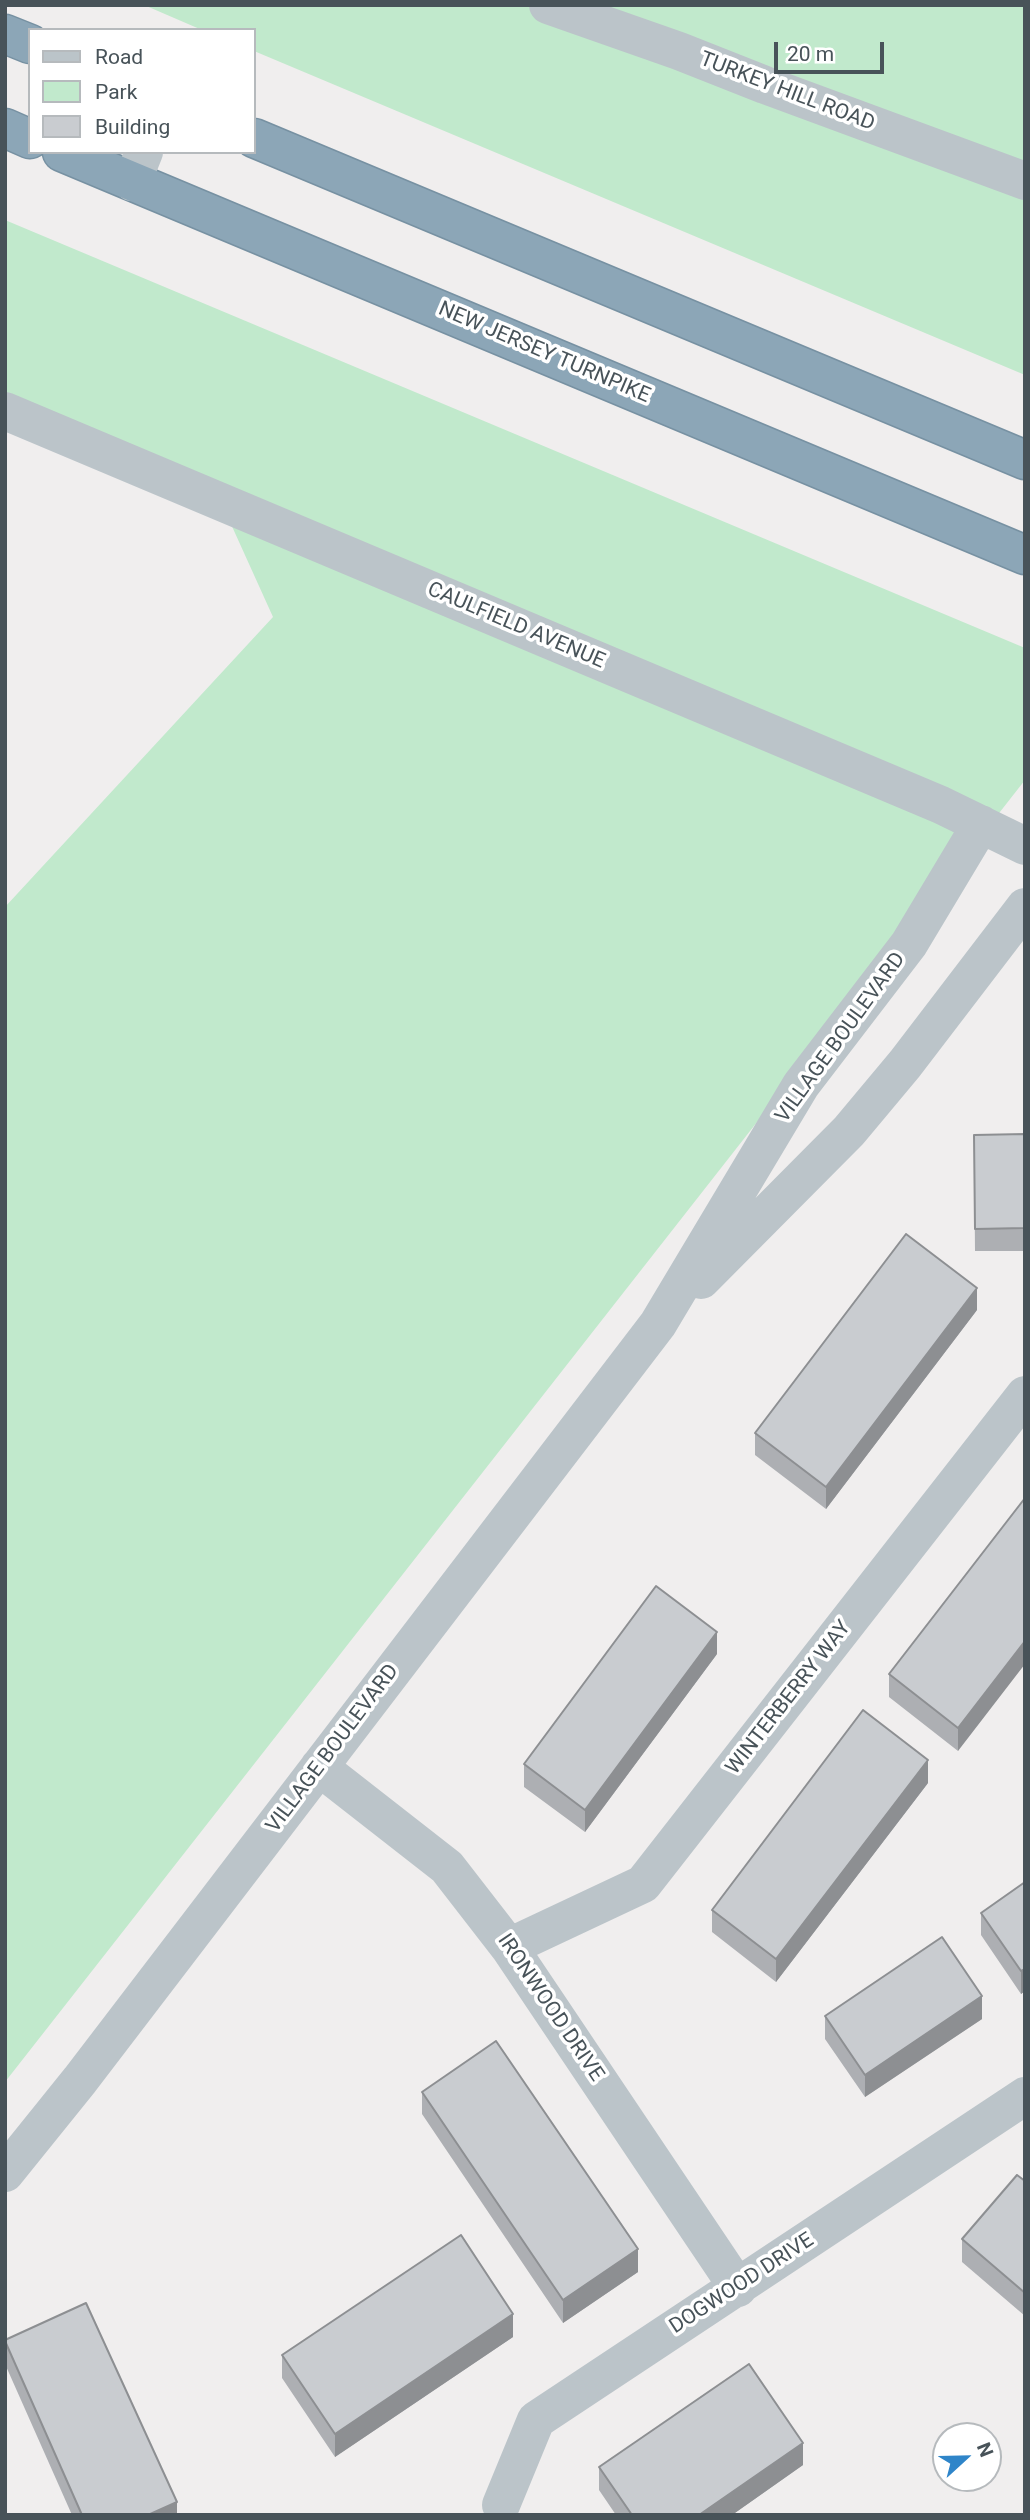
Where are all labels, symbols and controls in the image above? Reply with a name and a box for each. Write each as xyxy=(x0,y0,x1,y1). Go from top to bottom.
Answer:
legend xyxy=(28,28,256,154)
scale bar xyxy=(778,28,888,72)
text: 20 m xyxy=(787,42,834,66)
text: Road xyxy=(95,45,143,69)
street label: TURKEY HILL ROAD xyxy=(696,47,878,137)
text: Park xyxy=(95,80,137,104)
text: Building xyxy=(95,115,170,139)
street label: NEW JERSEY TURNPIKE xyxy=(434,297,654,409)
street label: CAULFIELD AVENUE xyxy=(423,577,609,675)
street label: VILLAGE BOULEVARD xyxy=(771,948,911,1128)
street label: WINTERBERRY WAY xyxy=(721,1616,857,1780)
street label: VILLAGE BOULEVARD xyxy=(261,1660,405,1838)
street label: IRONWOOD DRIVE xyxy=(491,1930,609,2086)
street label: DOGWOOD DRIVE xyxy=(665,2228,819,2340)
north arrow xyxy=(932,2422,1002,2492)
text: N xyxy=(972,2439,998,2460)

